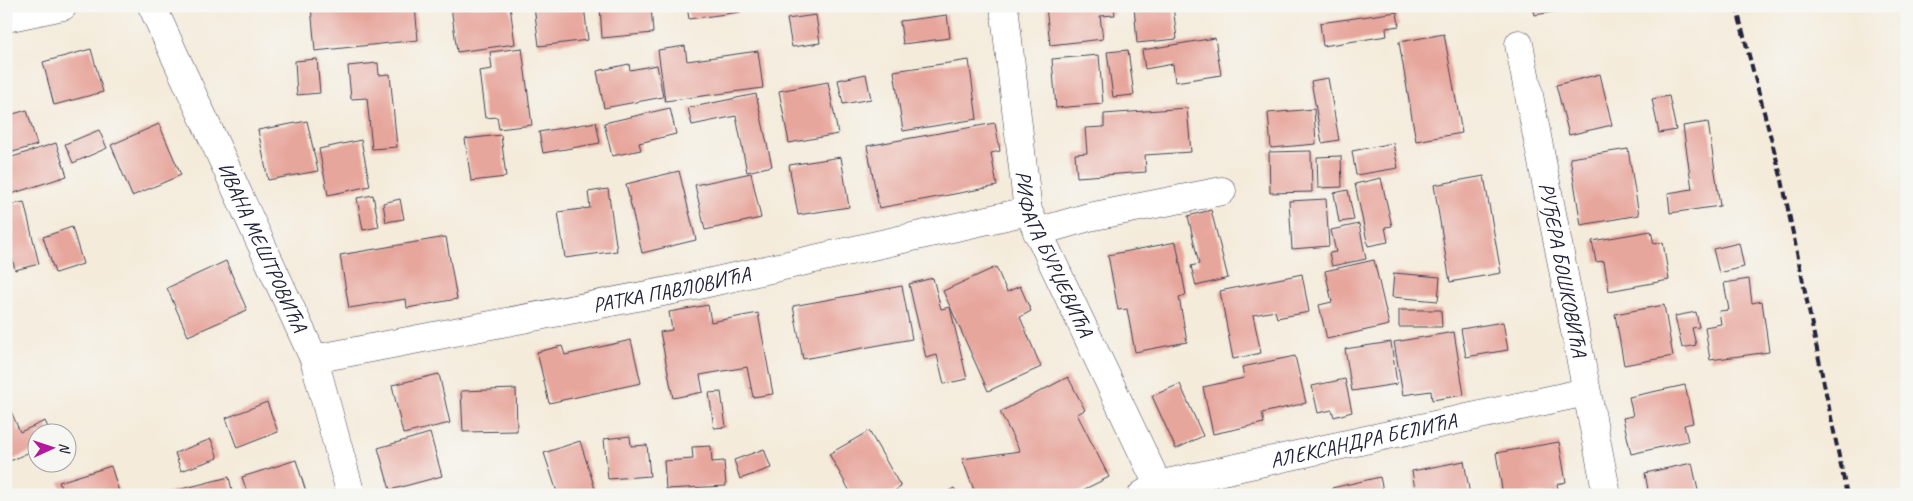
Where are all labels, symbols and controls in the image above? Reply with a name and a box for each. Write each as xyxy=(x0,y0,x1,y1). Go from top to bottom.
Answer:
street label: ИВАНА МЕШТРОВИЋА xyxy=(212,158,313,337)
street label: РИФАТА БУРЏЕВИЋА xyxy=(1010,169,1099,342)
street label: РУЂЕРА БОШКОВИЋА xyxy=(1533,180,1593,361)
street label: РАТКА ПАВЛОВИЋА xyxy=(590,260,754,318)
street label: АЛЕКСАНДРА БЕЛИЋА xyxy=(1268,407,1460,473)
north arrow xyxy=(28,424,78,474)
text: N xyxy=(56,443,73,454)

